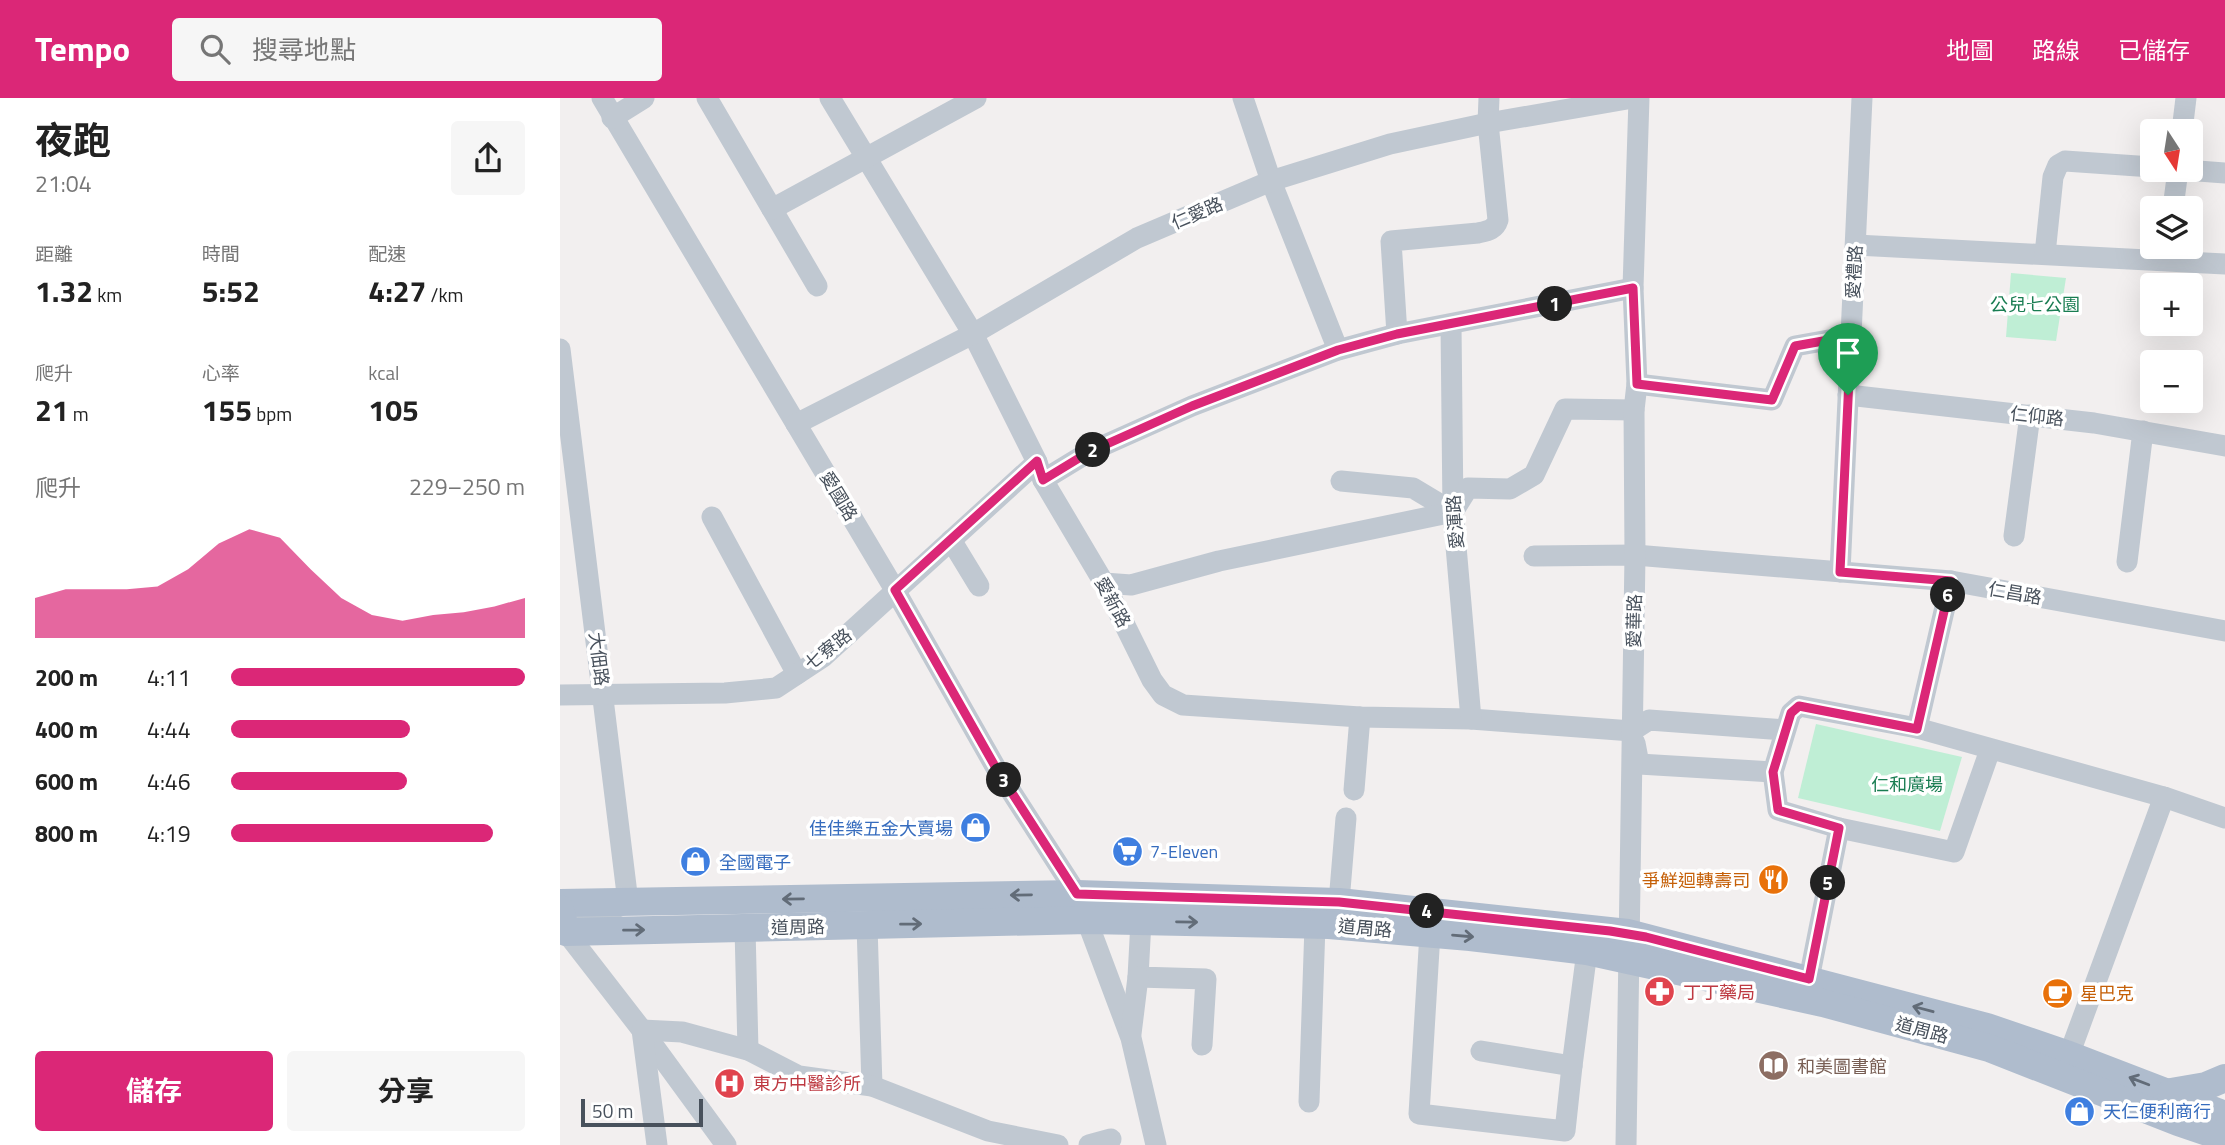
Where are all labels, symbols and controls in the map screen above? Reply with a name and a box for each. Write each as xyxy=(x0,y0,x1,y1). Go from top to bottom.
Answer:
search box xyxy=(172,18,662,81)
text: Tempo xyxy=(35,24,130,74)
icon: search xyxy=(196,30,234,68)
text: 搜尋地點 xyxy=(252,30,356,69)
text: 地圖 xyxy=(1946,32,1994,68)
text: 路線 xyxy=(2032,32,2080,68)
text: 已儲存 xyxy=(2118,32,2190,68)
text: 夜跑 xyxy=(35,111,111,169)
north arrow xyxy=(2140,119,2203,182)
map controls xyxy=(2140,119,2203,413)
button: share xyxy=(451,121,525,195)
text: 21:04 xyxy=(35,166,92,201)
street label: 仁愛路 xyxy=(1167,190,1227,236)
button: layers xyxy=(2140,196,2203,259)
text: 距離 xyxy=(35,239,73,268)
text: 時間 xyxy=(202,239,240,268)
text: 配速 xyxy=(368,239,406,268)
street label: 愛禮路 xyxy=(1839,244,1869,300)
text: 1.32 xyxy=(35,268,93,314)
text: 5:52 xyxy=(202,268,260,314)
text: 4:27 xyxy=(368,268,426,314)
button: + xyxy=(2140,273,2203,336)
text: km xyxy=(93,280,122,309)
text: /km xyxy=(426,280,463,309)
pin: 1 xyxy=(1538,286,1572,322)
text: 1 xyxy=(1549,289,1560,318)
park label: 公兒七公園 xyxy=(1990,291,2080,318)
pin xyxy=(1818,323,1878,395)
icon: arrive xyxy=(1829,334,1867,372)
button: − xyxy=(2140,350,2203,413)
text: 爬升 xyxy=(35,358,73,387)
text: 心率 xyxy=(202,358,240,387)
text: kcal xyxy=(368,358,399,387)
text: 21 xyxy=(35,387,69,433)
text: 155 xyxy=(202,387,252,433)
text: 105 xyxy=(368,387,419,433)
text: m xyxy=(69,399,89,428)
text: bpm xyxy=(252,399,292,428)
street label: 仁仰路 xyxy=(2009,400,2065,432)
pin: 2 xyxy=(1076,432,1110,468)
text: 2 xyxy=(1087,435,1098,464)
street label: 愛國路 xyxy=(814,466,864,526)
text: 229–250 m xyxy=(409,469,525,504)
text: 爬升 xyxy=(35,470,81,505)
street label: 愛渾路 xyxy=(1440,494,1470,550)
street label: 愛新路 xyxy=(1088,572,1138,632)
street label: 仁昌路 xyxy=(1986,575,2044,611)
pin: 6 xyxy=(1930,578,1966,612)
text: 6 xyxy=(1942,580,1953,609)
street label: 愛華路 xyxy=(1620,594,1648,648)
street label: 七寮路 xyxy=(799,622,857,676)
street label: 大佃路 xyxy=(582,631,616,687)
text: 200 m xyxy=(35,660,98,695)
text: 4:11 xyxy=(147,660,191,695)
text: 400 m xyxy=(35,712,98,747)
text: 4:44 xyxy=(147,712,191,747)
pin: 3 xyxy=(986,762,1022,798)
text: 600 m xyxy=(35,764,98,799)
text: 4:46 xyxy=(147,764,191,799)
text: 3 xyxy=(998,765,1009,794)
park label: 仁和廣場 xyxy=(1871,771,1943,798)
shop icon: 佳佳樂五金大賣場 xyxy=(959,811,993,845)
place label: 佳佳樂五金大賣場 xyxy=(809,815,953,842)
text: 800 m xyxy=(35,816,98,851)
text: 4:19 xyxy=(147,816,191,851)
supermarket icon: 7-Eleven xyxy=(1110,834,1144,868)
place label: 7-Eleven xyxy=(1150,838,1218,865)
shop icon: 全國電子 xyxy=(679,845,713,879)
place label: 全國電子 xyxy=(719,849,791,876)
restaurant icon: 爭鮮迴轉壽司 xyxy=(1756,863,1790,897)
pin: 5 xyxy=(1810,866,1846,900)
place label: 爭鮮迴轉壽司 xyxy=(1642,867,1750,894)
text: 5 xyxy=(1822,868,1833,897)
one-way arrow xyxy=(1010,888,1033,902)
one-way arrow xyxy=(782,892,805,906)
pin: 4 xyxy=(1410,894,1444,928)
text: 4 xyxy=(1421,896,1432,925)
street label: 道周路 xyxy=(1337,912,1393,944)
street label: 道周路 xyxy=(771,913,825,941)
one-way arrow xyxy=(1175,915,1198,929)
one-way arrow xyxy=(899,918,922,931)
one-way arrow xyxy=(623,924,646,937)
one-way arrow xyxy=(1451,930,1474,943)
pharmacy icon: 丁丁藥局 xyxy=(1643,975,1677,1009)
cafe icon: 星巴克 xyxy=(2040,976,2074,1010)
place label: 丁丁藥局 xyxy=(1683,979,1755,1006)
place label: 星巴克 xyxy=(2080,980,2134,1007)
one-way arrow xyxy=(1912,1002,1934,1015)
street label: 道周路 xyxy=(1892,1010,1952,1050)
library icon: 和美圖書館 xyxy=(1757,1049,1791,1083)
button: 儲存 xyxy=(35,1051,273,1131)
button: 分享 xyxy=(287,1051,525,1131)
place label: 和美圖書館 xyxy=(1797,1053,1887,1080)
hospital icon: 東方中醫診所 xyxy=(713,1066,747,1100)
place label: 東方中醫診所 xyxy=(753,1070,861,1097)
one-way arrow xyxy=(2128,1074,2150,1086)
shop icon: 天仁便利商行 xyxy=(2063,1094,2097,1128)
scale bar xyxy=(581,1096,704,1128)
text: 50 m xyxy=(592,1096,633,1125)
place label: 天仁便利商行 xyxy=(2103,1098,2211,1125)

